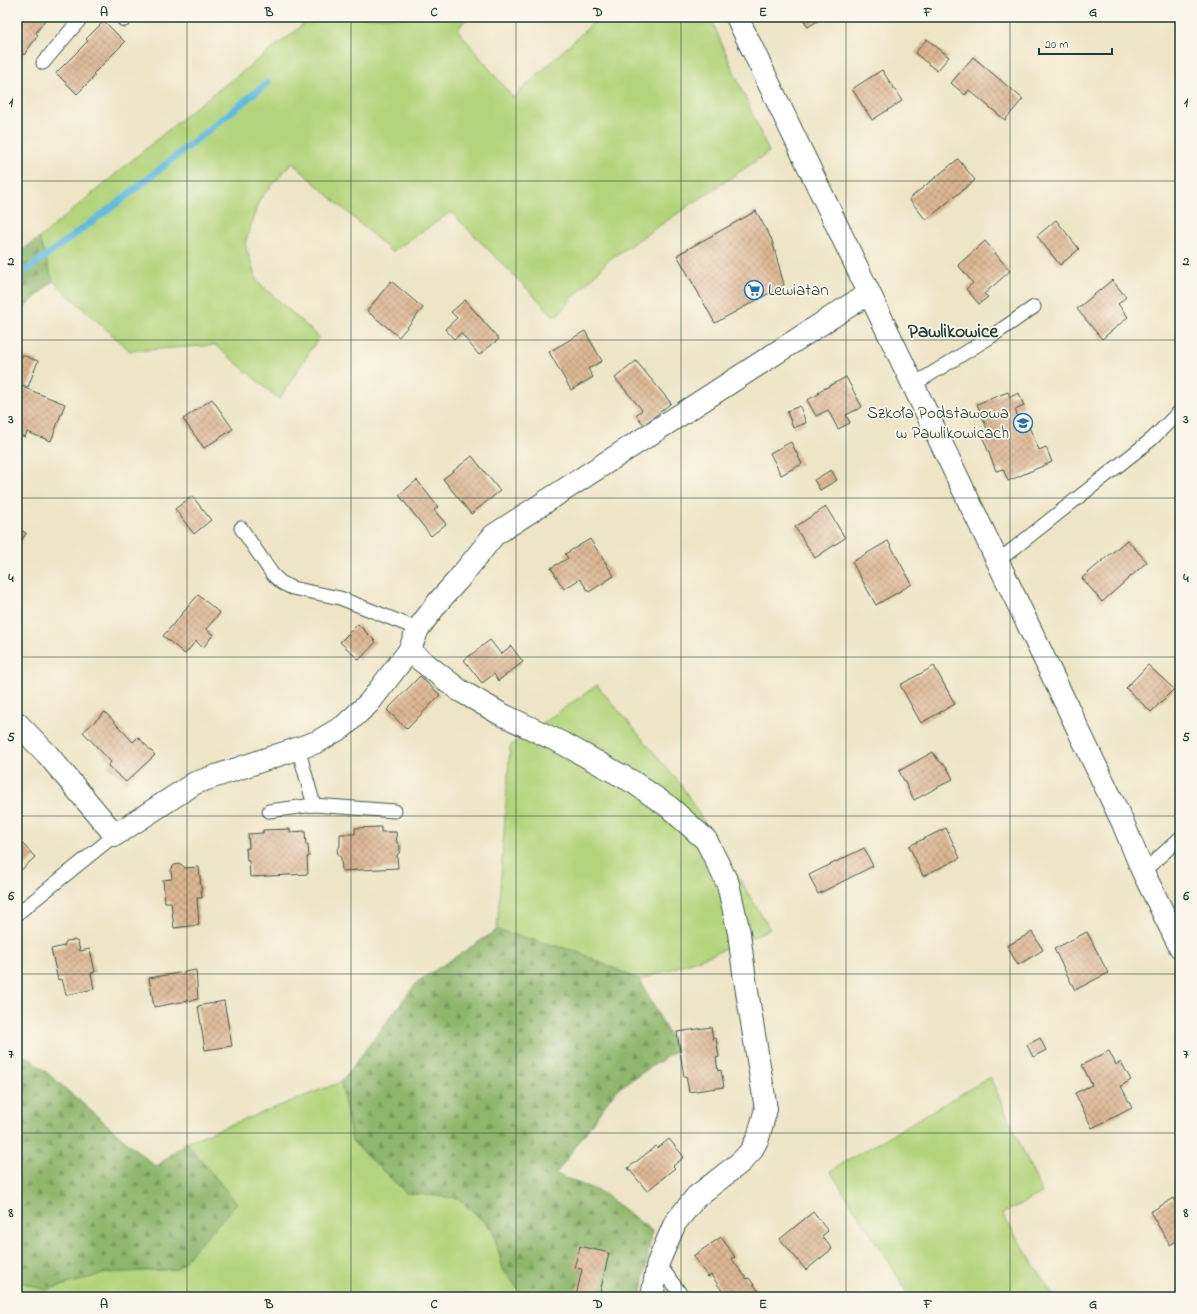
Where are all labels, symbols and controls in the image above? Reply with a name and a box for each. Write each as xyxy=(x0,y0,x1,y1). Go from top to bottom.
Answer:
text: A xyxy=(100,3,108,22)
text: B xyxy=(264,3,274,22)
text: C xyxy=(430,3,438,22)
text: D xyxy=(592,3,603,22)
text: E xyxy=(759,3,767,22)
text: F xyxy=(923,3,933,22)
text: G xyxy=(1089,3,1097,22)
scale bar xyxy=(1039,30,1112,56)
text: 20 m xyxy=(1045,36,1068,54)
text: 1 xyxy=(9,93,14,112)
text: 1 xyxy=(1184,93,1189,112)
text: 2 xyxy=(7,252,15,271)
text: 2 xyxy=(1182,252,1190,271)
place label: Lewiatan xyxy=(768,278,829,303)
supermarket icon: Lewiatan xyxy=(743,279,765,301)
district label: Pawlikowice xyxy=(908,319,998,346)
place label: Szkoła Podstawowa w Pawlikowicach xyxy=(867,401,1009,446)
text: 3 xyxy=(7,410,14,429)
text: 3 xyxy=(1182,410,1189,429)
school or university icon: Szkoła Podstawowa w Pawlikowicach xyxy=(1012,412,1034,434)
text: 4 xyxy=(7,569,14,588)
text: 4 xyxy=(1182,569,1189,588)
text: 5 xyxy=(7,728,15,747)
text: 5 xyxy=(1182,728,1190,747)
text: 6 xyxy=(7,887,14,906)
text: 6 xyxy=(1182,887,1189,906)
text: 7 xyxy=(8,1045,14,1064)
text: 7 xyxy=(1183,1045,1189,1064)
text: 8 xyxy=(8,1204,14,1223)
text: 8 xyxy=(1183,1204,1189,1223)
text: A xyxy=(100,1295,108,1314)
text: B xyxy=(264,1295,274,1314)
text: C xyxy=(430,1295,438,1314)
text: D xyxy=(592,1295,603,1314)
text: E xyxy=(759,1295,767,1314)
text: F xyxy=(923,1295,933,1314)
text: G xyxy=(1089,1295,1097,1314)

